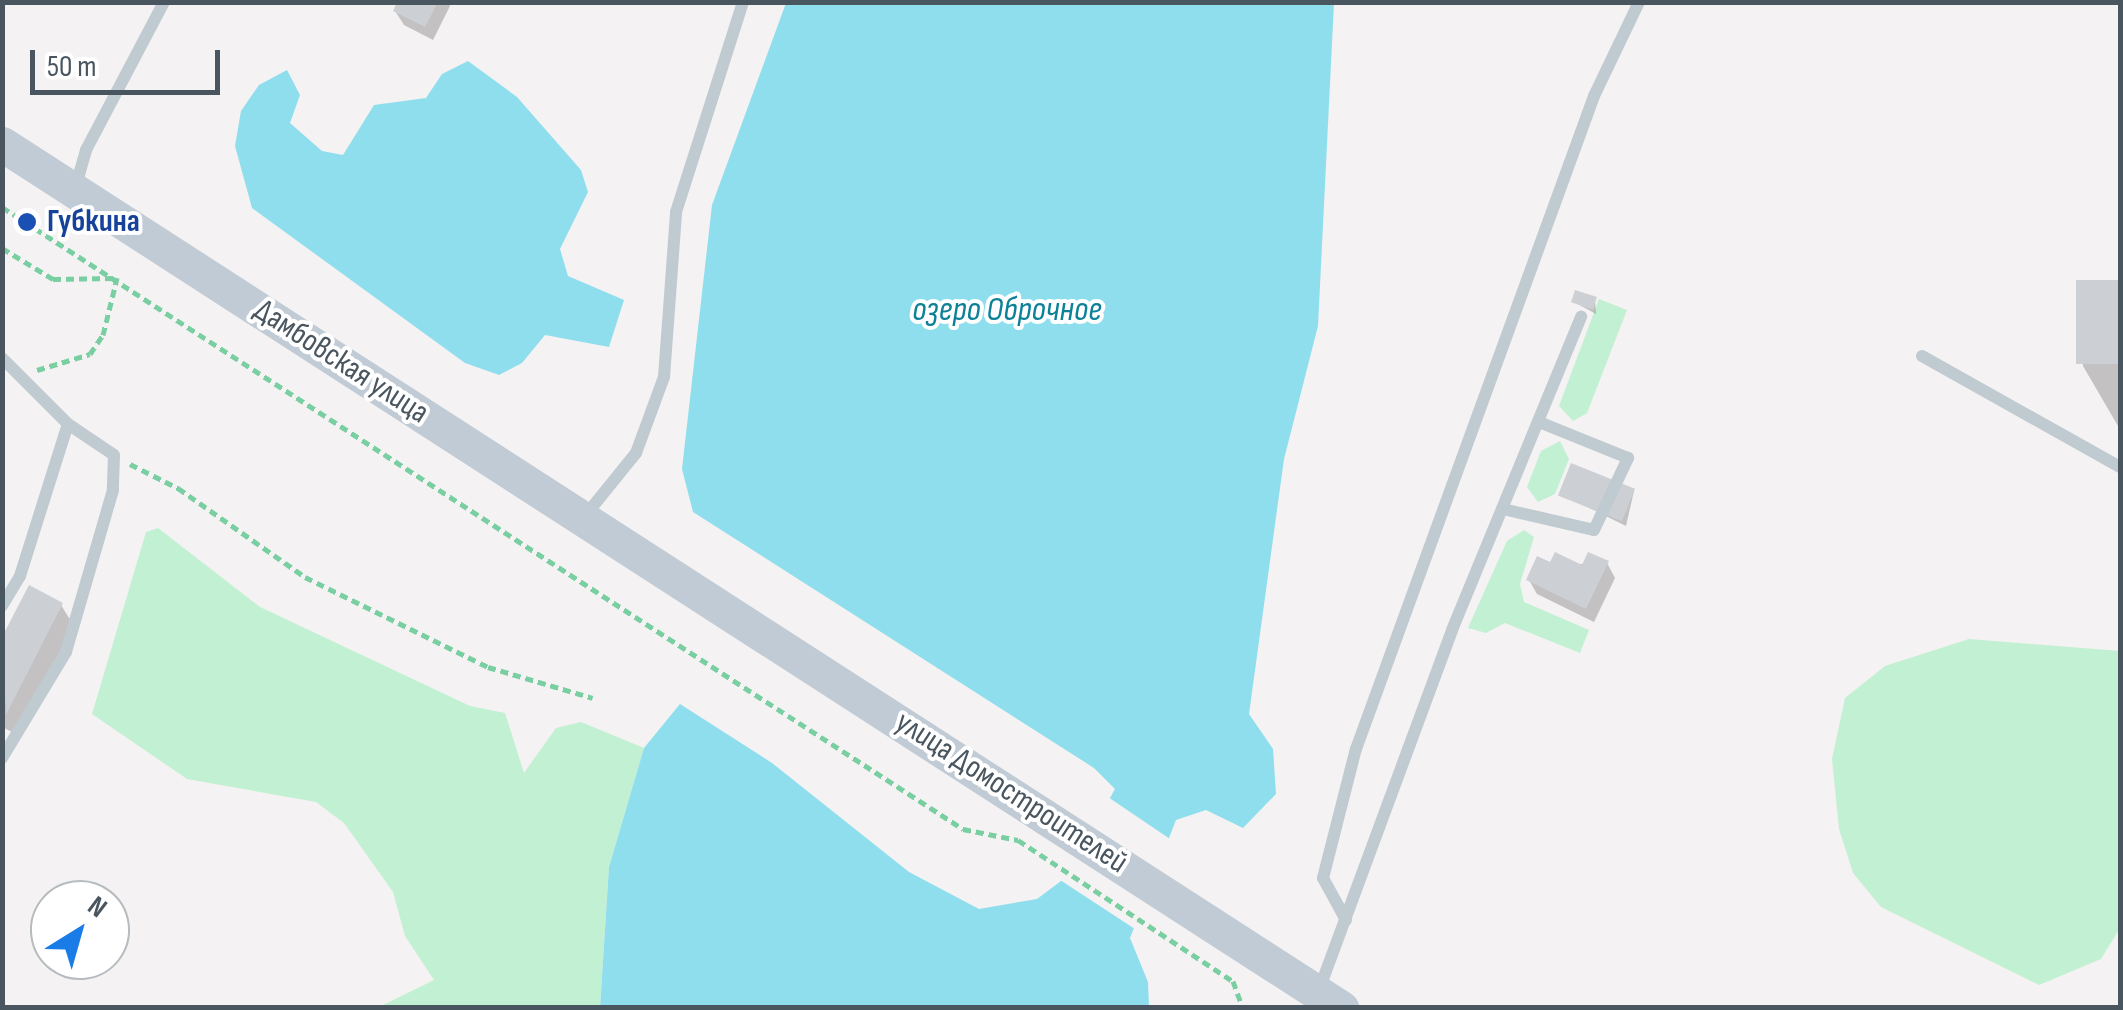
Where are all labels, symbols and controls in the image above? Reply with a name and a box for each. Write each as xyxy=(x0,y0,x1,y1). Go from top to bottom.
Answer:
scale bar xyxy=(35,30,225,92)
text: 50 m xyxy=(47,49,96,85)
place label: Губкина xyxy=(47,203,140,241)
marker: Губкина xyxy=(16,211,38,233)
water label: озеро Оброчное xyxy=(912,289,1102,331)
street label: Дамбовская улица xyxy=(247,291,435,433)
street label: улица Домостроителей xyxy=(888,704,1134,882)
north arrow xyxy=(30,880,130,980)
text: N xyxy=(81,890,113,925)

